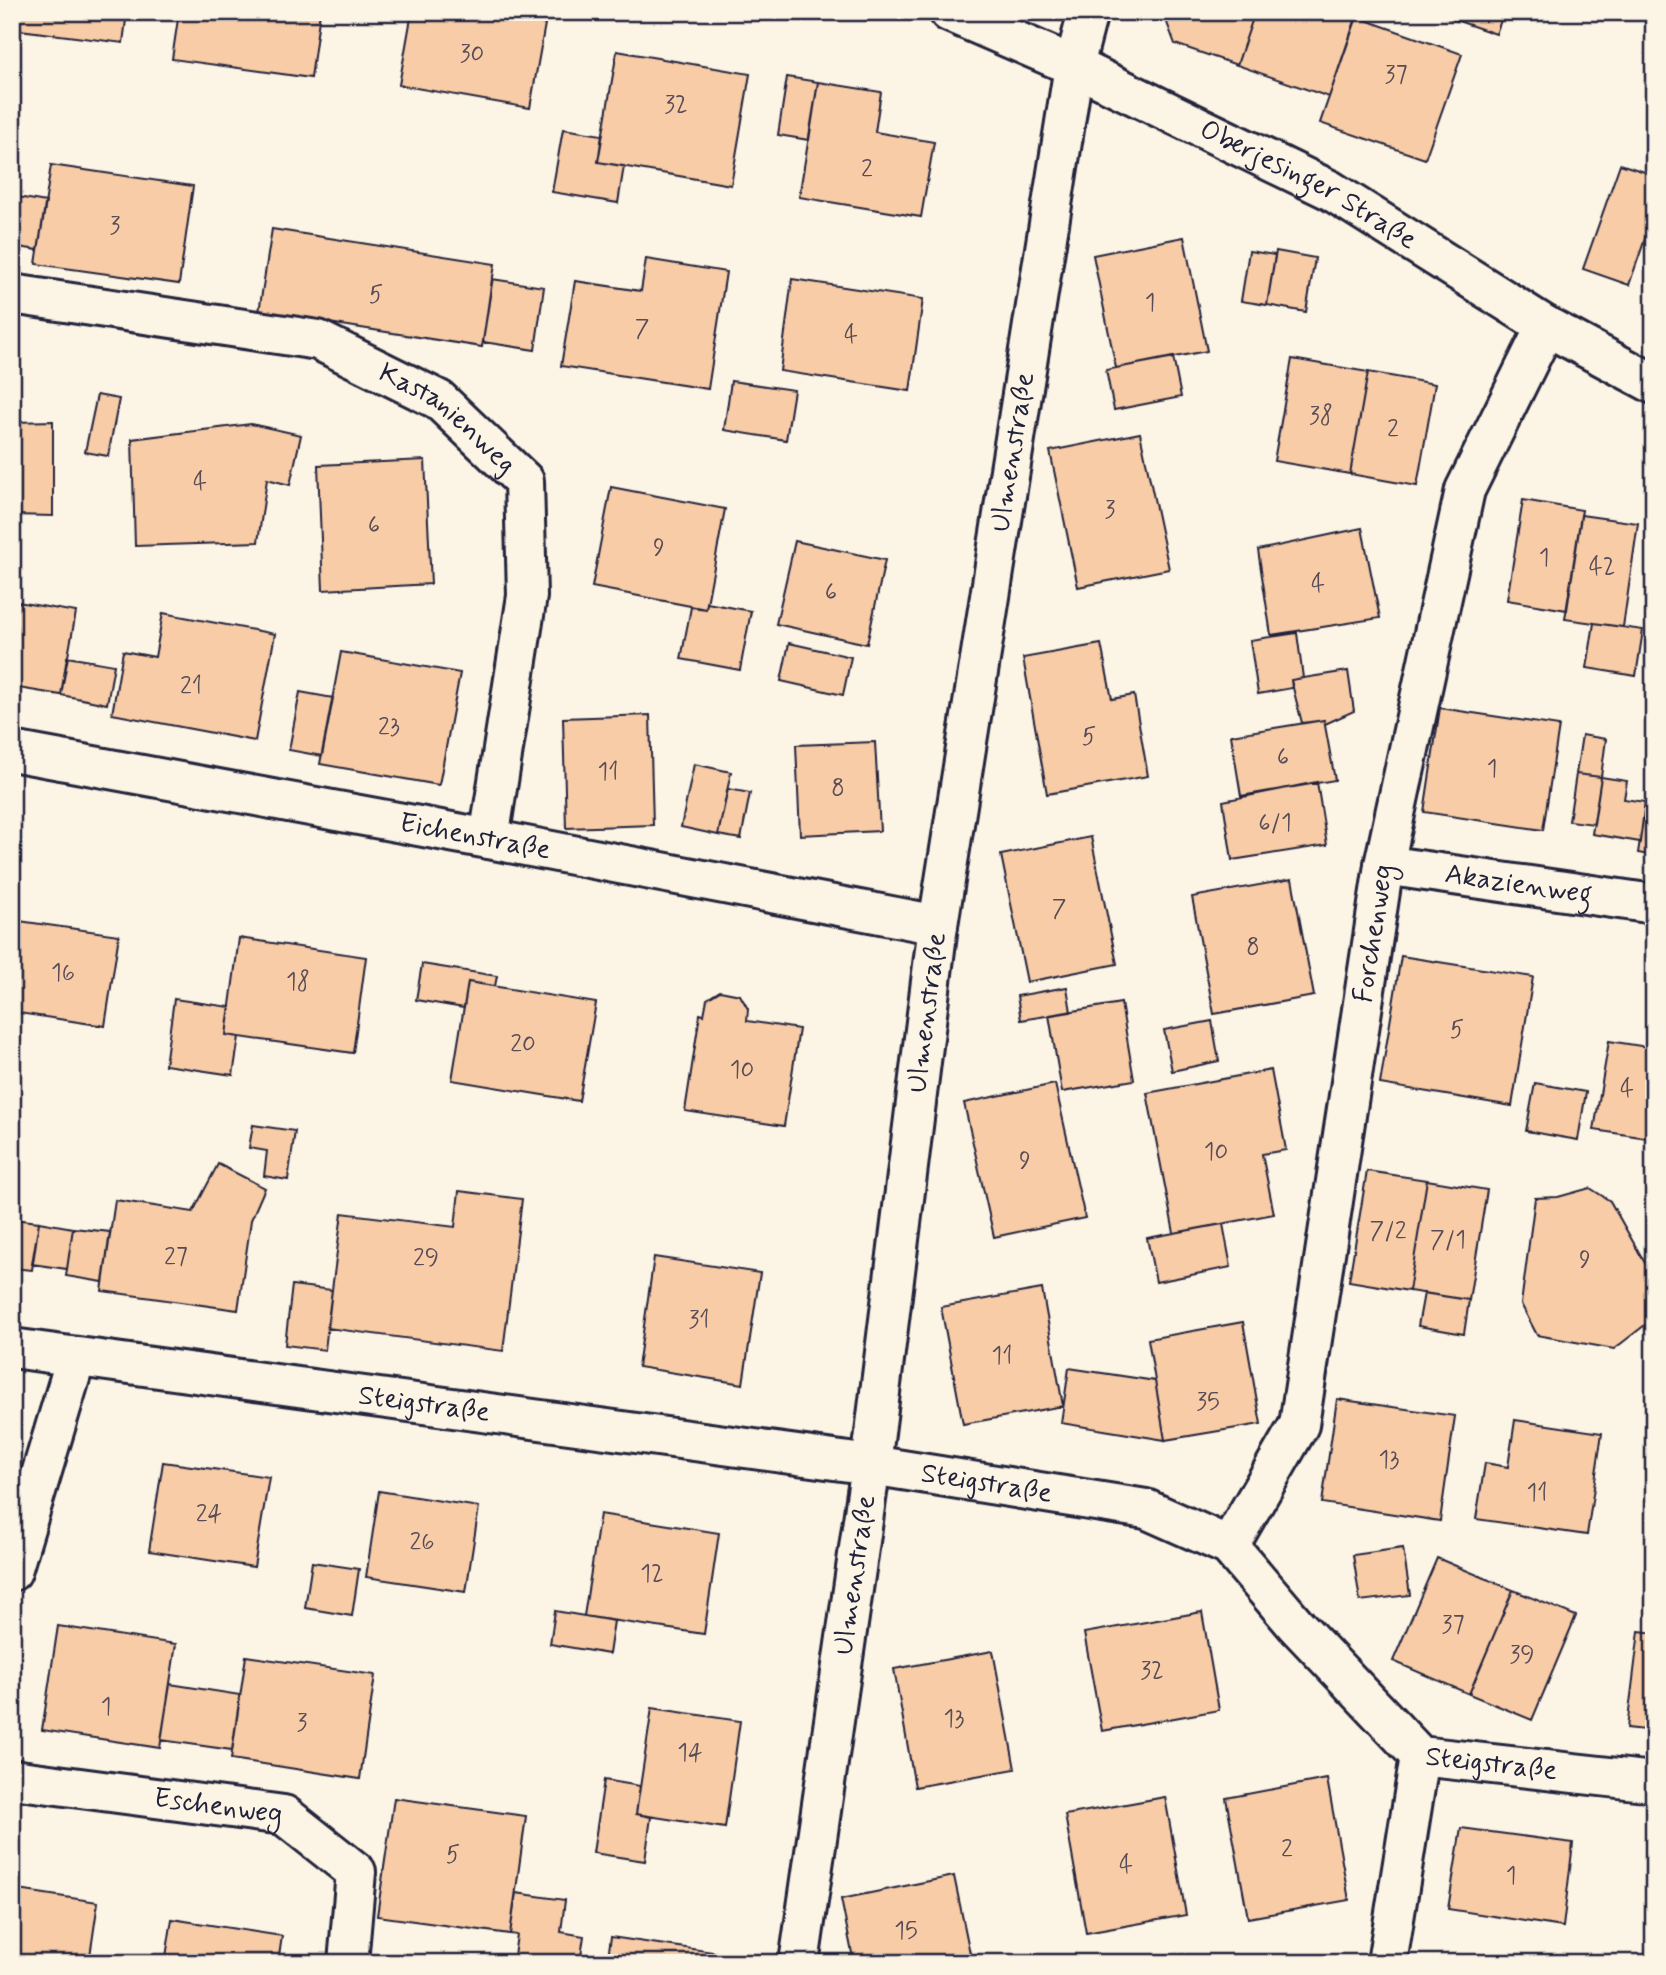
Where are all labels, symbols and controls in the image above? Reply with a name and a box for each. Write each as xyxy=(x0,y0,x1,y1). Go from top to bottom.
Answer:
house number: 30 xyxy=(460,39,484,70)
house number: 37 xyxy=(1385,60,1407,91)
house number: 32 xyxy=(664,90,688,121)
street label: Oberjesinger Straße xyxy=(1194,111,1424,258)
house number: 2 xyxy=(861,154,873,185)
house number: 3 xyxy=(110,211,121,242)
house number: 5 xyxy=(369,280,383,311)
house number: 1 xyxy=(1145,288,1155,319)
house number: 7 xyxy=(635,314,649,345)
house number: 4 xyxy=(844,320,858,351)
street label: Kastanienweg xyxy=(373,355,524,482)
street label: Ulmenstraße xyxy=(982,370,1044,535)
house number: 38 xyxy=(1309,401,1333,432)
house number: 2 xyxy=(1387,414,1399,445)
house number: 4 xyxy=(193,467,207,498)
house number: 3 xyxy=(1105,495,1116,526)
house number: 6 xyxy=(368,510,380,541)
house number: 9 xyxy=(653,533,665,564)
house number: 1 xyxy=(1539,543,1549,574)
house number: 42 xyxy=(1589,552,1615,583)
house number: 4 xyxy=(1311,569,1325,600)
house number: 6 xyxy=(825,577,837,608)
house number: 21 xyxy=(180,671,202,702)
house number: 23 xyxy=(378,712,400,743)
house number: 5 xyxy=(1082,722,1096,753)
house number: 6 xyxy=(1277,742,1289,773)
house number: 1 xyxy=(1487,754,1497,785)
house number: 11 xyxy=(597,757,619,788)
house number: 8 xyxy=(831,773,845,804)
street label: Eichenstraße xyxy=(397,804,554,869)
house number: 6/1 xyxy=(1258,808,1292,839)
street label: Akazienweg xyxy=(1442,856,1595,916)
street label: Forchenweg xyxy=(1345,862,1404,1005)
house number: 7 xyxy=(1052,894,1066,925)
street label: Ulmenstraße xyxy=(899,930,955,1095)
house number: 8 xyxy=(1246,932,1260,963)
house number: 16 xyxy=(51,958,75,989)
house number: 18 xyxy=(286,967,310,998)
house number: 5 xyxy=(1450,1015,1464,1046)
house number: 20 xyxy=(510,1029,536,1060)
house number: 10 xyxy=(730,1055,754,1086)
house number: 4 xyxy=(1620,1074,1634,1105)
house number: 10 xyxy=(1204,1137,1228,1168)
house number: 9 xyxy=(1019,1146,1031,1177)
house number: 7/2 xyxy=(1370,1216,1407,1247)
house number: 7/1 xyxy=(1430,1225,1466,1256)
house number: 27 xyxy=(164,1242,188,1273)
house number: 29 xyxy=(413,1243,439,1274)
house number: 9 xyxy=(1579,1245,1591,1276)
house number: 31 xyxy=(688,1305,710,1336)
house number: 11 xyxy=(991,1341,1013,1372)
street label: Steigstraße xyxy=(356,1377,492,1431)
house number: 35 xyxy=(1196,1387,1220,1418)
house number: 13 xyxy=(1379,1445,1399,1476)
street label: Steigstraße xyxy=(918,1455,1055,1512)
house number: 11 xyxy=(1526,1478,1548,1509)
street label: Ulmenstraße xyxy=(825,1493,885,1657)
house number: 24 xyxy=(196,1499,222,1530)
house number: 26 xyxy=(409,1527,435,1558)
house number: 12 xyxy=(640,1559,664,1590)
house number: 37 xyxy=(1442,1610,1464,1641)
house number: 39 xyxy=(1509,1640,1535,1671)
house number: 32 xyxy=(1140,1656,1164,1687)
house number: 1 xyxy=(101,1692,111,1723)
house number: 13 xyxy=(944,1704,964,1735)
house number: 3 xyxy=(297,1708,308,1739)
house number: 14 xyxy=(677,1738,703,1769)
street label: Steigstraße xyxy=(1424,1738,1559,1790)
street label: Eschenweg xyxy=(152,1779,285,1835)
house number: 2 xyxy=(1281,1834,1293,1865)
house number: 5 xyxy=(446,1840,460,1871)
house number: 4 xyxy=(1119,1850,1133,1881)
house number: 1 xyxy=(1506,1861,1516,1892)
house number: 15 xyxy=(894,1916,918,1947)

